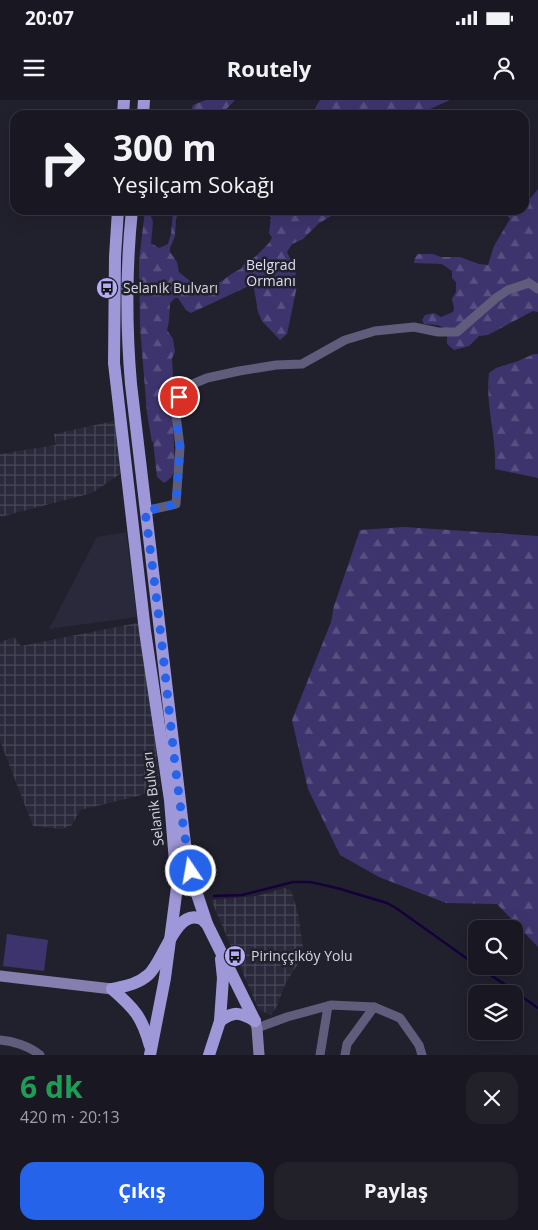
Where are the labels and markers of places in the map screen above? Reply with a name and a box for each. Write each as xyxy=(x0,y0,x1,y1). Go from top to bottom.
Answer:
bus stop icon: Selanik Bulvarı xyxy=(95,276,119,300)
place label: Selanik Bulvarı xyxy=(123,278,218,297)
pin xyxy=(158,376,200,418)
bus stop icon: Pirinççiköy Yolu xyxy=(223,944,247,968)
place label: Pirinççiköy Yolu xyxy=(251,946,353,965)

